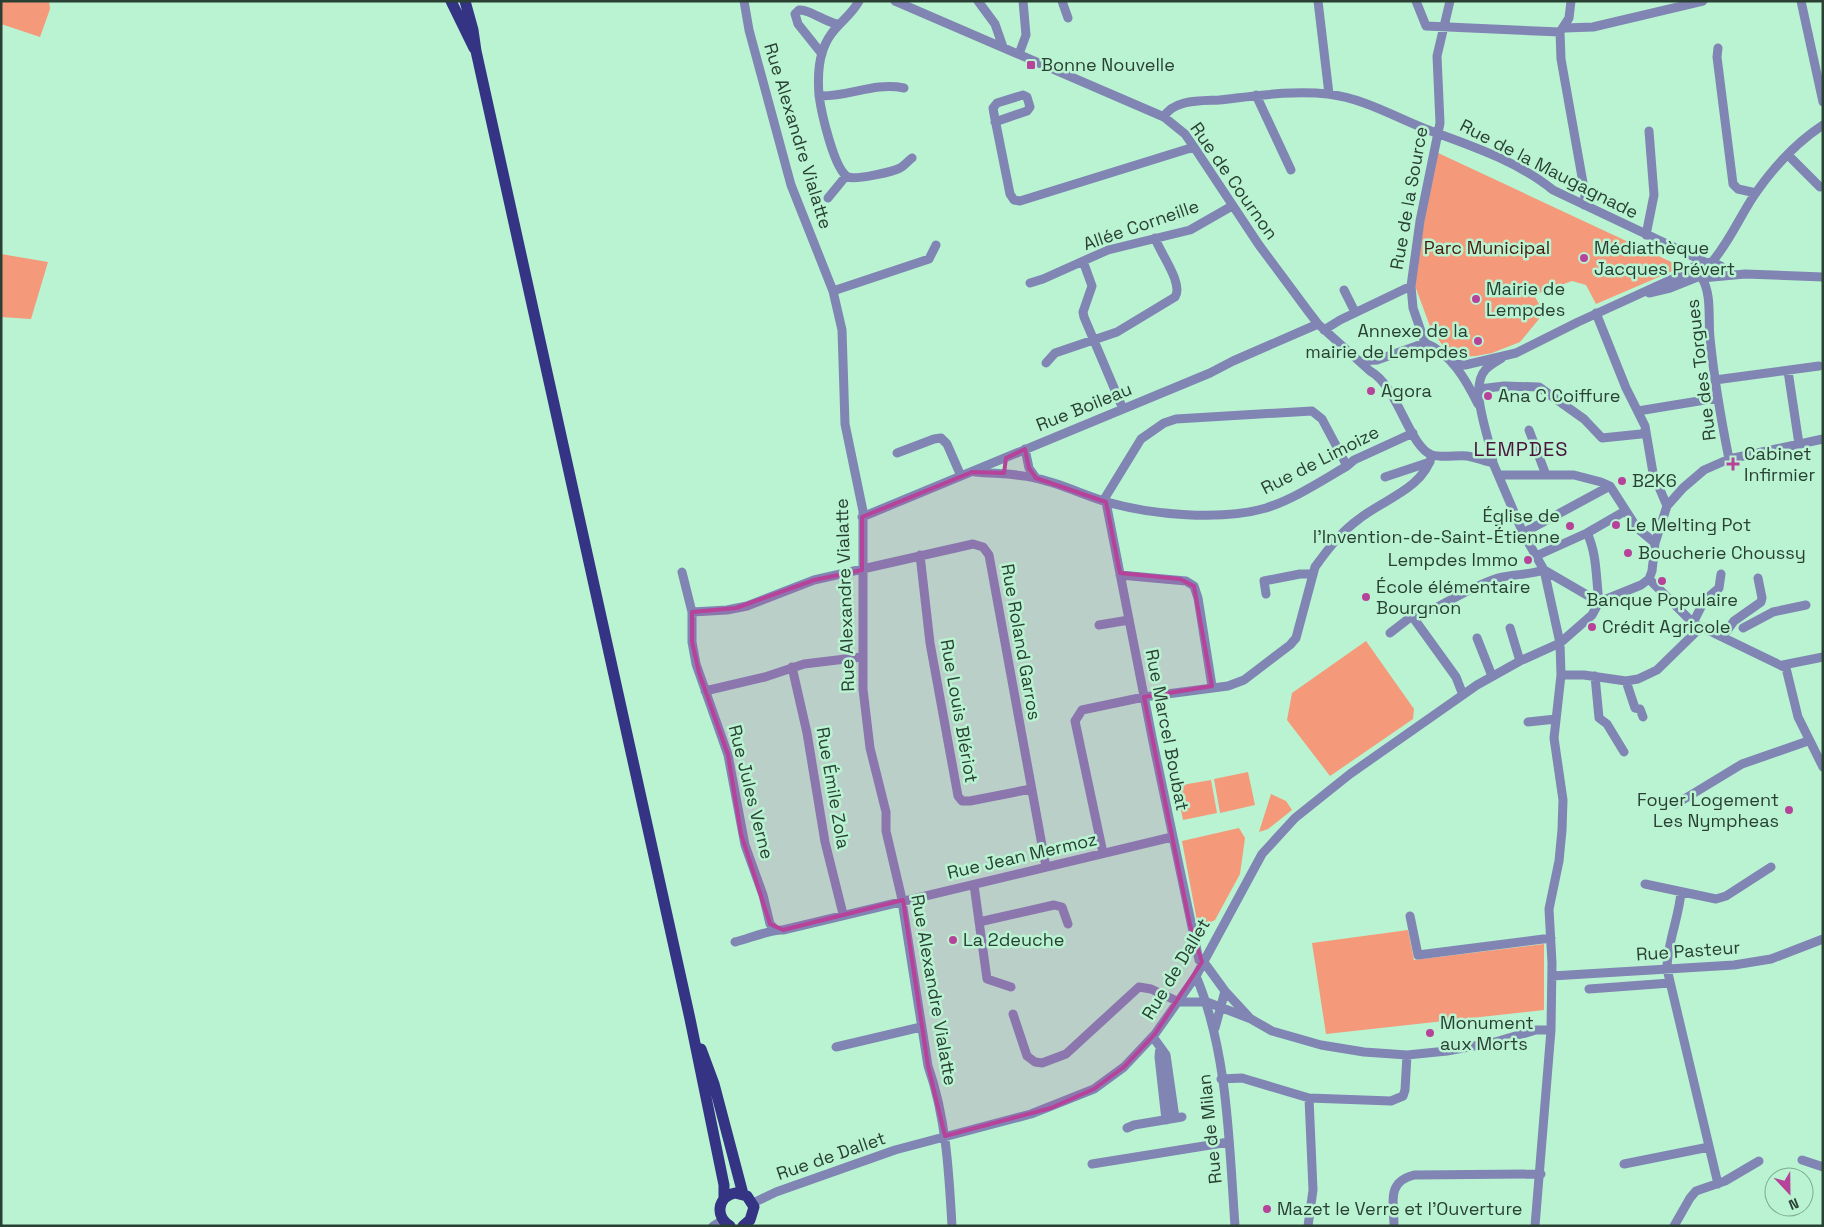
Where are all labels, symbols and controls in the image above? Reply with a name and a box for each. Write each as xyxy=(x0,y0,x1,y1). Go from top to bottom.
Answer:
street label: Rue Alexandre Vialatte xyxy=(759,40,838,232)
place label: Bonne Nouvelle xyxy=(1041,53,1175,76)
marker: Bonne Nouvelle xyxy=(1025,59,1037,71)
street label: Rue de la Maugagnade xyxy=(1456,114,1642,224)
street label: Rue de Cournon xyxy=(1185,118,1283,244)
street label: Rue de la Source xyxy=(1385,125,1432,271)
street label: Allée Corneille xyxy=(1080,194,1202,255)
park label: Parc Municipal xyxy=(1424,236,1550,259)
place label: Médiathèque Jacques Prévert xyxy=(1594,236,1735,280)
marker: Médiathèque Jacques Prévert xyxy=(1578,252,1590,264)
place label: Mairie de Lempdes xyxy=(1486,277,1565,321)
marker: Mairie de Lempdes xyxy=(1470,293,1482,305)
street label: Rue des Torgues xyxy=(1680,298,1721,442)
place label: Annexe de la mairie de Lempdes xyxy=(1305,319,1468,363)
marker: Annexe de la mairie de Lempdes xyxy=(1472,335,1484,347)
street label: Rue Boileau xyxy=(1033,377,1135,436)
place label: Agora xyxy=(1381,379,1432,402)
place label: Ana C Coiffure xyxy=(1498,384,1621,407)
marker: Agora xyxy=(1365,385,1377,397)
marker: Ana C Coiffure xyxy=(1482,390,1494,402)
street label: Rue de Limoize xyxy=(1257,420,1383,499)
district label: LEMPDES xyxy=(1473,436,1569,462)
place label: Cabinet Infirmier xyxy=(1744,442,1815,486)
marker: Cabinet Infirmier xyxy=(1726,457,1740,471)
place label: B2K6 xyxy=(1632,469,1677,492)
marker: B2K6 xyxy=(1616,475,1628,487)
street label: Rue Alexandre Vialatte xyxy=(830,498,859,692)
place label: Église de l'Invention-de-Saint-Étienne xyxy=(1313,504,1560,548)
place label: Le Melting Pot xyxy=(1626,513,1751,536)
marker: Le Melting Pot xyxy=(1610,519,1622,531)
marker: Église de l'Invention-de-Saint-Étienne xyxy=(1564,520,1576,532)
place label: Boucherie Choussy xyxy=(1638,541,1806,564)
marker: Boucherie Choussy xyxy=(1622,547,1634,559)
place label: Lempdes Immo xyxy=(1388,548,1518,571)
marker: Lempdes Immo xyxy=(1522,554,1534,566)
street label: Rue Roland Garros xyxy=(996,562,1047,722)
place label: École élémentaire Bourgnon xyxy=(1376,575,1530,619)
marker: Banque Populaire xyxy=(1656,575,1668,587)
place label: Banque Populaire xyxy=(1586,588,1738,611)
marker: École élémentaire Bourgnon xyxy=(1360,591,1372,603)
place label: Crédit Agricole xyxy=(1602,615,1730,638)
marker: Crédit Agricole xyxy=(1586,621,1598,633)
street label: Rue Louis Blériot xyxy=(936,637,983,784)
street label: Rue Marcel Boubat xyxy=(1141,647,1194,813)
street label: Rue Jules Verne xyxy=(724,722,779,861)
street label: Rue Émile Zola xyxy=(811,725,856,851)
place label: Foyer Logement Les Nympheas xyxy=(1637,788,1779,832)
marker: Foyer Logement Les Nympheas xyxy=(1783,804,1795,816)
street label: Rue Jean Mermoz xyxy=(945,827,1099,884)
street label: Rue Alexandre Vialatte xyxy=(906,893,963,1087)
street label: Rue de Dallet xyxy=(1136,914,1215,1024)
place label: La 2deuche xyxy=(963,928,1064,951)
marker: La 2deuche xyxy=(947,934,959,946)
street label: Rue Pasteur xyxy=(1635,935,1741,966)
place label: Monument aux Morts xyxy=(1440,1011,1534,1055)
marker: Monument aux Morts xyxy=(1424,1027,1436,1039)
street label: Rue de Milan xyxy=(1192,1073,1227,1185)
street label: Rue de Dallet xyxy=(773,1126,889,1185)
north arrow xyxy=(1764,1167,1814,1217)
text: N xyxy=(1786,1194,1802,1214)
place label: Mazet le Verre et l'Ouverture xyxy=(1277,1197,1523,1220)
marker: Mazet le Verre et l'Ouverture xyxy=(1261,1203,1273,1215)

